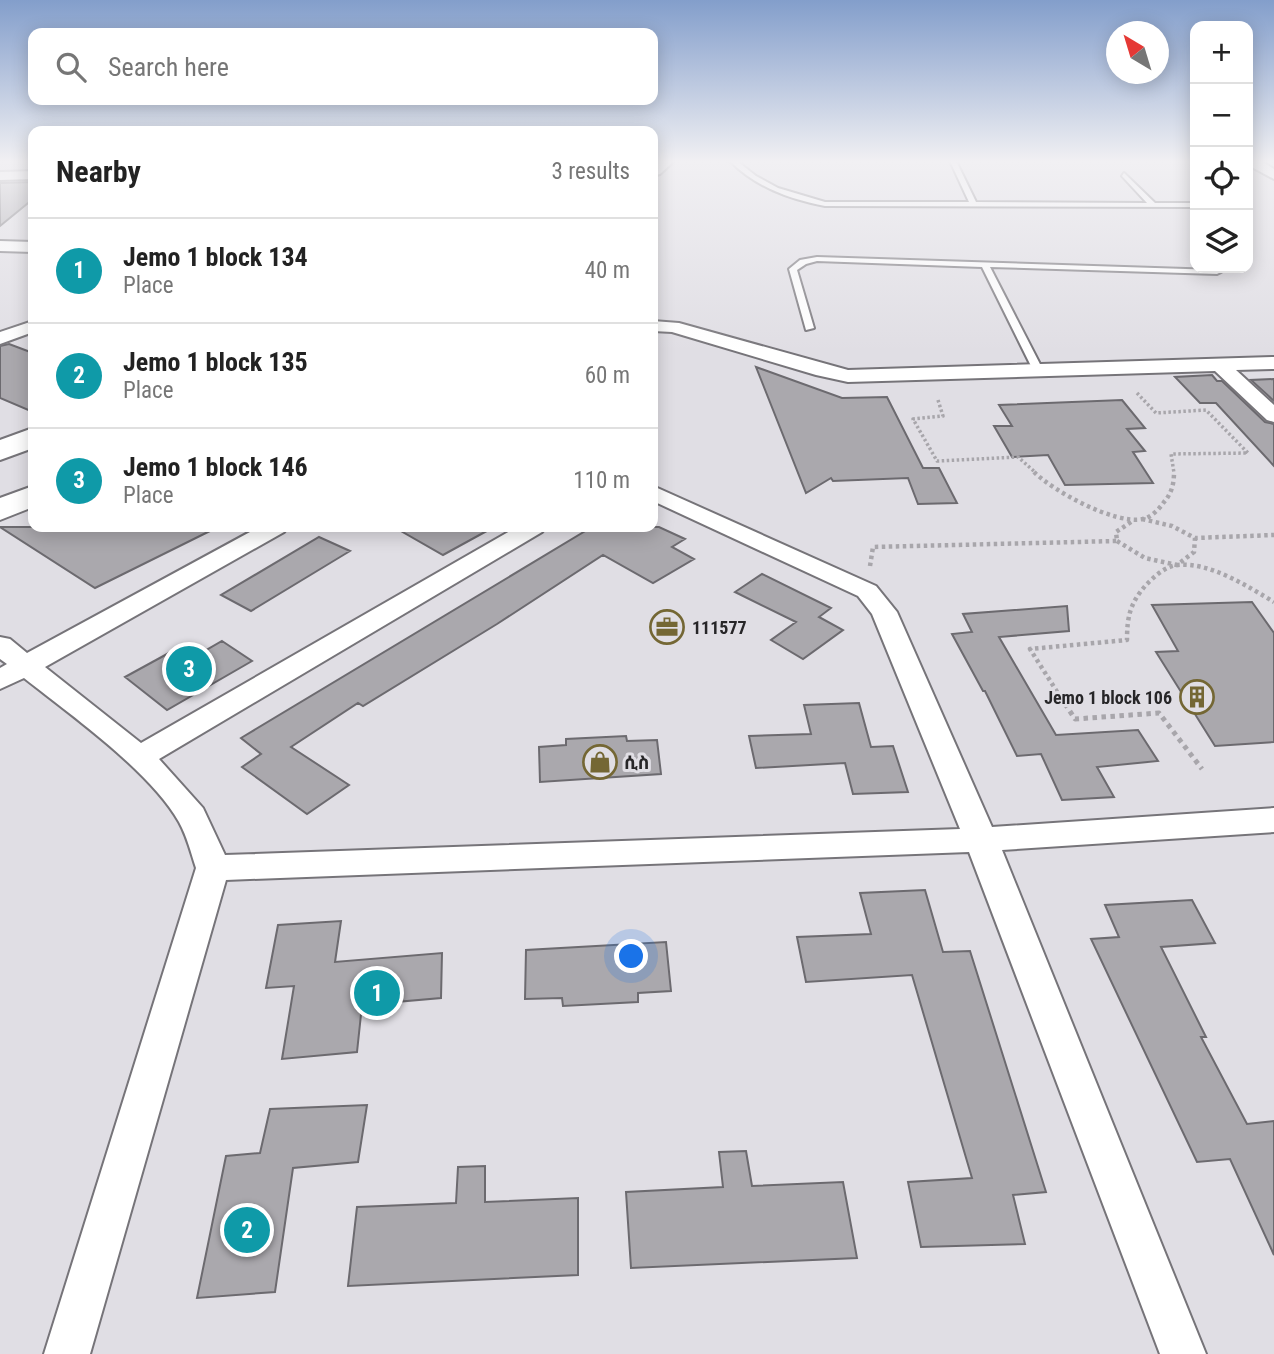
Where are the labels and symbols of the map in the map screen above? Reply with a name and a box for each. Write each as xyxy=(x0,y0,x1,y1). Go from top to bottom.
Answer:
north arrow xyxy=(1106,21,1169,84)
office icon: 111577 xyxy=(648,608,686,646)
place label: 111577 xyxy=(692,617,747,638)
pin: 3 xyxy=(166,643,212,695)
building icon: Jemo 1 block 106 xyxy=(1178,678,1216,716)
place label: Jemo 1 block 106 xyxy=(1044,687,1172,708)
shop icon: ሲስ xyxy=(581,743,619,781)
place label: ሲስ xyxy=(624,752,649,773)
your location xyxy=(614,939,648,973)
pin: 1 xyxy=(354,967,400,1019)
pin: 2 xyxy=(224,1204,270,1256)

